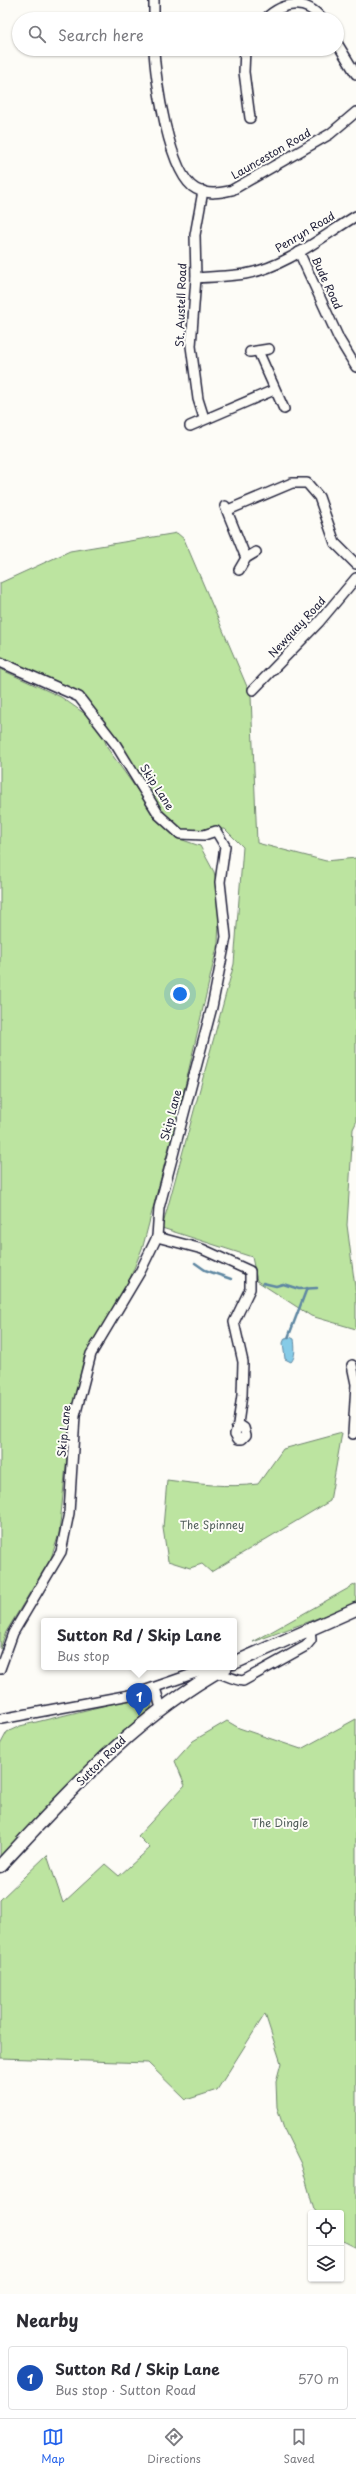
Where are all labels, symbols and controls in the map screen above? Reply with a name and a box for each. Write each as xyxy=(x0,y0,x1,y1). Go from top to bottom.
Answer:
search box xyxy=(12,12,344,56)
icon: search xyxy=(26,23,48,45)
text: Search here xyxy=(58,23,144,46)
street label: Launceston Road xyxy=(228,124,314,183)
street label: Penryn Road xyxy=(272,207,338,256)
street label: Bude Road xyxy=(308,254,347,312)
street label: St. Austell Road xyxy=(171,263,190,347)
street label: Newquay Road xyxy=(264,592,329,661)
street label: Skip Lane xyxy=(136,760,179,813)
your location xyxy=(170,984,190,1004)
street label: Skip Lane xyxy=(156,1087,185,1142)
street label: Skip Lane xyxy=(52,1404,75,1458)
park label: The Spinney xyxy=(180,1516,244,1533)
popup xyxy=(41,1618,237,1670)
text: Sutton Rd / Skip Lane xyxy=(57,1623,221,1646)
text: Bus stop xyxy=(57,1646,110,1665)
pin: 1 xyxy=(126,1683,152,1716)
street label: Sutton Road xyxy=(72,1732,130,1790)
park label: The Dingle xyxy=(252,1814,308,1831)
map controls xyxy=(308,2210,344,2282)
button: locate xyxy=(308,2210,344,2246)
button: layers xyxy=(308,2246,344,2282)
text: Nearby xyxy=(16,2307,78,2333)
text: Sutton Rd / Skip Lane xyxy=(55,2357,220,2380)
text: 1 xyxy=(27,2369,33,2388)
text: 570 m xyxy=(298,2369,339,2388)
text: Bus stop · Sutton Road xyxy=(55,2380,196,2399)
tab: Map xyxy=(41,2426,65,2467)
tab: Directions xyxy=(147,2426,201,2467)
tab: Saved xyxy=(283,2426,315,2467)

